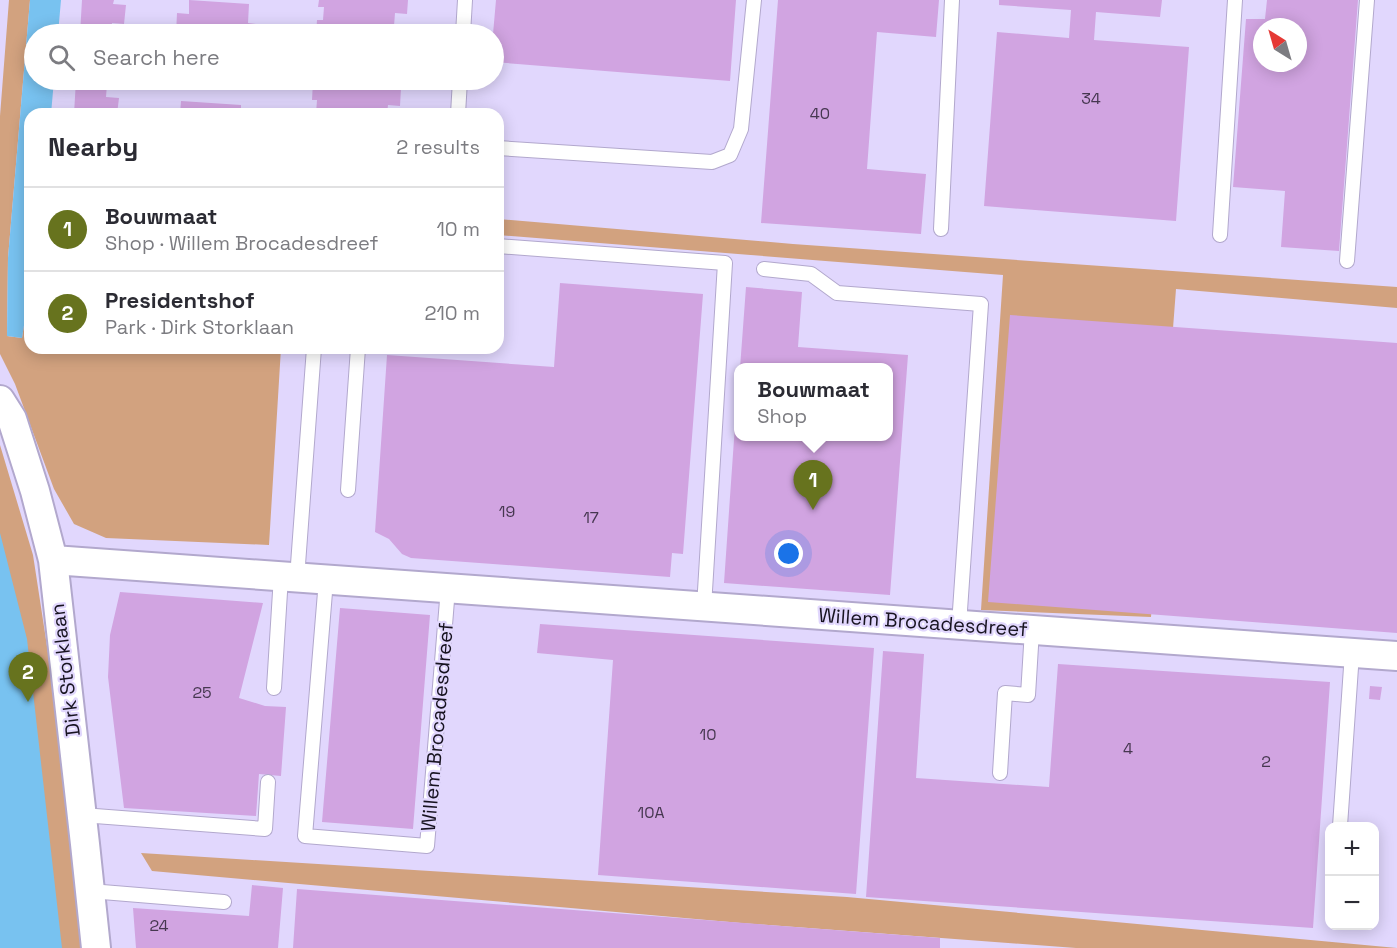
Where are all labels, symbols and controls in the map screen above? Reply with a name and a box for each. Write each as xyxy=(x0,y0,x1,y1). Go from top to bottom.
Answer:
north arrow xyxy=(1253,18,1307,72)
search box xyxy=(24,24,504,90)
icon: search xyxy=(45,41,78,74)
text: Search here xyxy=(93,43,220,71)
house number: 34 xyxy=(1081,88,1101,109)
house number: 40 xyxy=(810,103,830,124)
text: Nearby xyxy=(48,130,138,164)
text: 2 results xyxy=(396,134,480,160)
text: Bouwmaat xyxy=(105,202,217,230)
text: 1 xyxy=(63,216,72,242)
text: 10 m xyxy=(436,216,480,242)
text: Shop · Willem Brocadesdreef xyxy=(105,230,378,256)
text: Presidentshof xyxy=(105,286,254,314)
text: 2 xyxy=(62,300,73,326)
text: 210 m xyxy=(424,300,480,326)
text: Park · Dirk Storklaan xyxy=(105,314,294,340)
popup xyxy=(734,363,893,441)
text: Bouwmaat xyxy=(757,375,870,403)
text: Shop xyxy=(757,403,807,429)
pin: 1 xyxy=(794,460,832,510)
house number: 19 xyxy=(499,501,515,522)
house number: 17 xyxy=(583,507,599,528)
your location xyxy=(774,539,803,568)
street label: Dirk Storklaan xyxy=(44,602,86,738)
street label: Willem Brocadesdreef xyxy=(817,602,1029,642)
street label: Willem Brocadesdreef xyxy=(415,621,459,833)
pin: 2 xyxy=(9,652,48,702)
house number: 25 xyxy=(192,682,212,703)
house number: 10 xyxy=(700,724,716,745)
house number: 4 xyxy=(1123,738,1133,759)
house number: 2 xyxy=(1261,751,1271,772)
house number: 10A xyxy=(637,802,665,823)
map controls xyxy=(1325,822,1379,930)
button: + xyxy=(1325,822,1379,876)
button: − xyxy=(1325,876,1379,930)
house number: 24 xyxy=(149,915,169,936)

